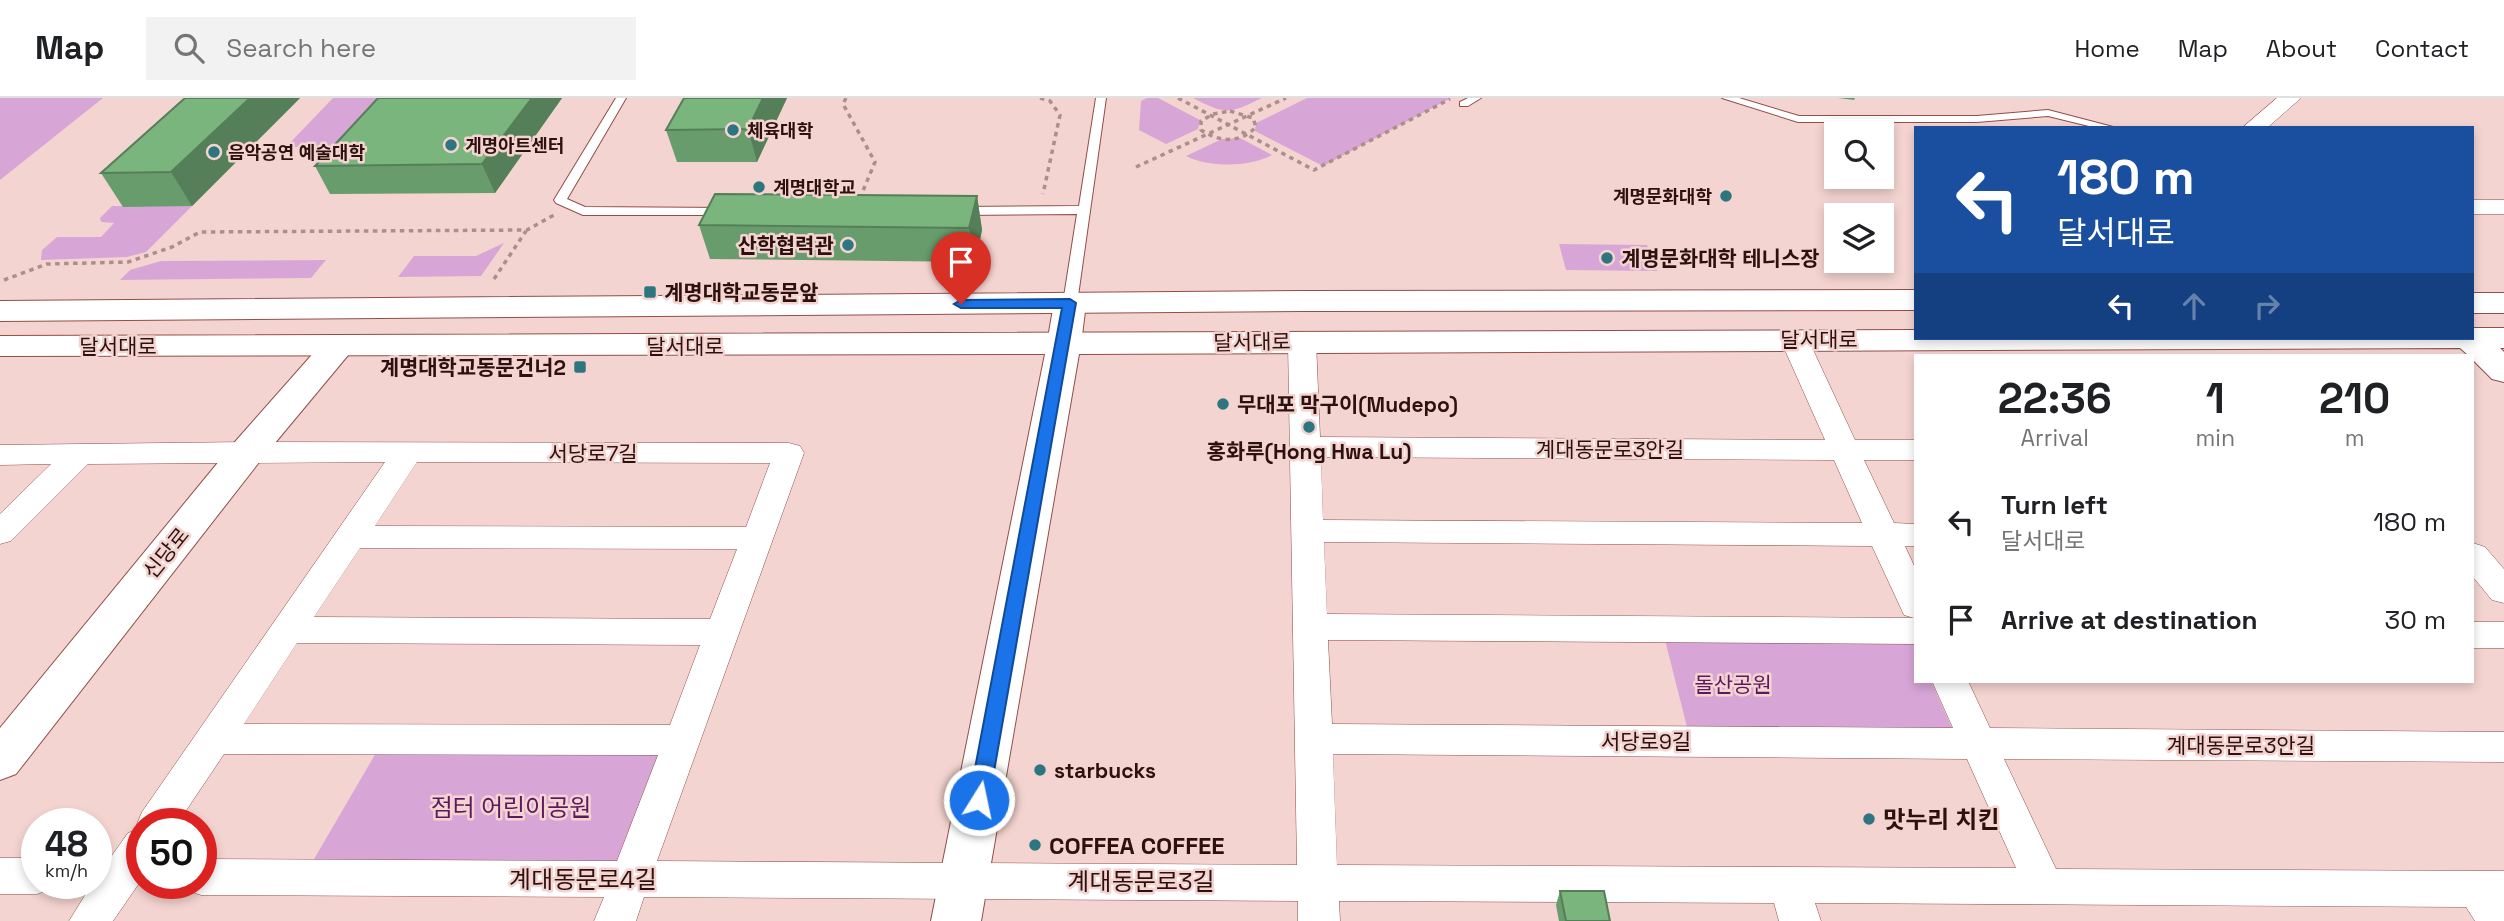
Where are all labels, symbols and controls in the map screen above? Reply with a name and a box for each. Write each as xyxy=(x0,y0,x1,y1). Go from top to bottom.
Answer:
search box xyxy=(146,17,636,80)
text: Map xyxy=(35,27,104,69)
icon: search xyxy=(170,29,208,67)
text: Search here xyxy=(226,31,376,65)
text: Home xyxy=(2074,33,2140,64)
text: Map xyxy=(2178,33,2228,64)
text: About xyxy=(2266,33,2337,64)
text: Contact xyxy=(2375,33,2469,64)
place label: 체육대학 xyxy=(747,119,814,142)
map controls xyxy=(1824,119,1894,273)
button: search xyxy=(1824,119,1894,189)
marker: 체육대학 xyxy=(725,122,741,138)
place label: 게명아트센터 xyxy=(465,134,564,157)
marker: 게명아트센터 xyxy=(443,137,459,153)
place label: 음악공연 예술대학 xyxy=(228,141,365,164)
marker: 음악공연 예술대학 xyxy=(206,144,222,160)
text: 180 m xyxy=(2057,146,2195,208)
icon: left xyxy=(1942,154,2033,245)
place label: 계명대학교 xyxy=(773,176,856,199)
marker: 계명대학교 xyxy=(751,179,767,195)
place label: 계명문화대학 xyxy=(1613,185,1712,208)
marker: 계명문화대학 xyxy=(1718,188,1734,204)
button: layers xyxy=(1824,203,1894,273)
text: 달서대로 xyxy=(2057,213,2175,253)
place label: 산학협력관 xyxy=(737,232,834,259)
pin xyxy=(931,232,991,304)
marker: 산학협력관 xyxy=(840,237,856,253)
icon: arrive xyxy=(942,243,980,281)
place label: 계명문화대학 테니스장 xyxy=(1621,245,1820,272)
marker: 계명문화대학 테니스장 xyxy=(1599,250,1615,266)
place label: 계명대학교동문앞 xyxy=(664,279,819,306)
marker: 계명대학교동문앞 xyxy=(642,284,658,300)
icon: left xyxy=(2102,287,2140,325)
icon: ahead xyxy=(2175,287,2213,325)
icon: right xyxy=(2248,287,2286,325)
street label: 달서대로 xyxy=(1780,326,1858,353)
street label: 달서대로 xyxy=(1213,328,1291,356)
street label: 달서대로 xyxy=(79,333,157,360)
street label: 달서대로 xyxy=(646,333,724,360)
place label: 계명대학교동문건너2 xyxy=(380,354,566,381)
marker: 계명대학교동문건너2 xyxy=(572,359,588,375)
text: 22:36 xyxy=(1998,372,2112,425)
text: 1 xyxy=(2206,372,2225,425)
text: 210 xyxy=(2319,372,2390,425)
place label: 무대포 막구이(Mudepo) xyxy=(1237,391,1458,418)
marker: 무대포 막구이(Mudepo) xyxy=(1215,396,1231,412)
marker: 홍화루(Hong Hwa Lu) xyxy=(1301,419,1317,435)
text: Arrival xyxy=(2021,423,2089,453)
text: min xyxy=(2196,423,2235,453)
text: m xyxy=(2345,423,2364,453)
street label: 계대동문로3안길 xyxy=(1536,436,1684,463)
place label: 홍화루(Hong Hwa Lu) xyxy=(1207,438,1411,465)
street label: 서당로7길 xyxy=(548,440,638,467)
text: Turn left xyxy=(2001,488,2108,522)
icon: left xyxy=(1942,503,1980,541)
text: 180 m xyxy=(2373,505,2446,539)
street label: 신당로 xyxy=(137,522,195,584)
text: 달서대로 xyxy=(2001,526,2086,556)
icon: arrive xyxy=(1942,601,1980,639)
text: Arrive at destination xyxy=(2001,603,2258,637)
text: 30 m xyxy=(2385,603,2446,637)
park label: 돌산공원 xyxy=(1694,671,1772,698)
street label: 서당로9길 xyxy=(1601,728,1691,755)
street label: 계대동문로3안길 xyxy=(2167,732,2315,759)
place label: starbucks xyxy=(1054,757,1156,784)
marker: starbucks xyxy=(1032,762,1048,778)
position arrow xyxy=(942,763,1016,837)
park label: 점터 어린이공원 xyxy=(431,792,591,823)
place label: 맛누리 치킨 xyxy=(1883,804,2000,835)
speed limit sign: 50 xyxy=(126,808,217,899)
marker: 맛누리 치킨 xyxy=(1861,811,1877,827)
text: 48 xyxy=(45,822,88,866)
place label: COFFEA COFFEE xyxy=(1049,830,1225,861)
marker: COFFEA COFFEE xyxy=(1027,837,1043,853)
text: km/h xyxy=(45,859,88,882)
street label: 계대동문로4길 xyxy=(509,864,657,895)
street label: 계대동문로3길 xyxy=(1068,866,1214,897)

